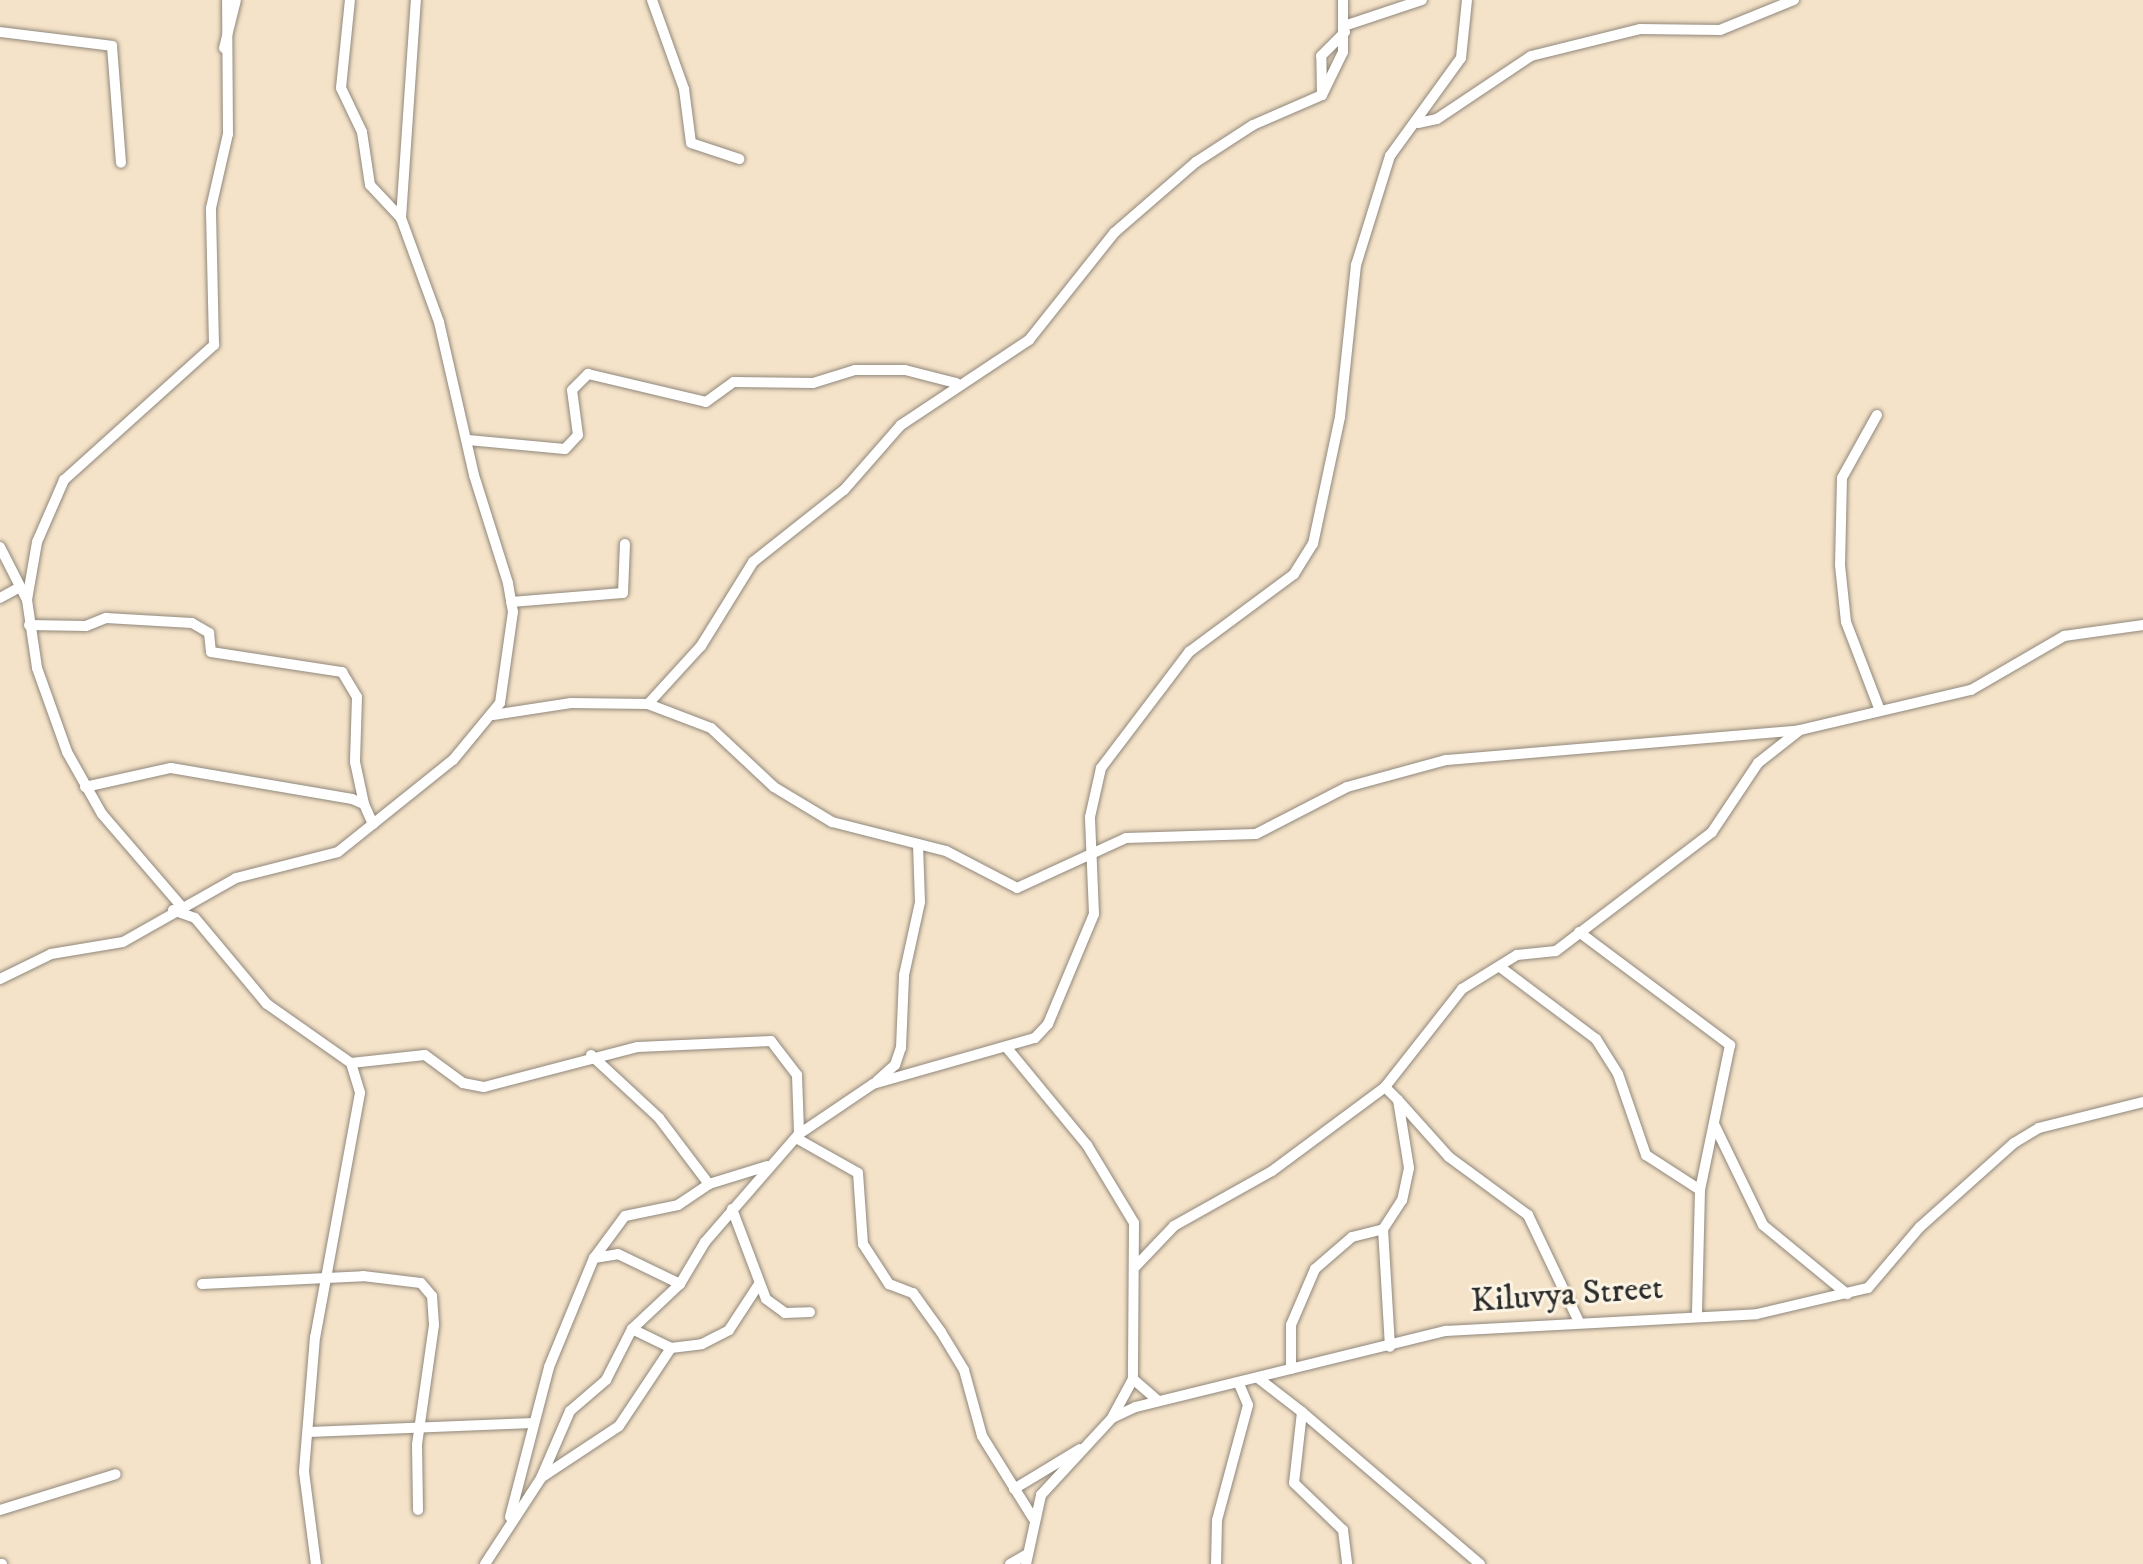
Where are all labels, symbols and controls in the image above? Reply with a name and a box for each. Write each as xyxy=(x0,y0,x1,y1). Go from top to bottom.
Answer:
street label: Kiluvya Street xyxy=(1470,1268,1664,1322)

